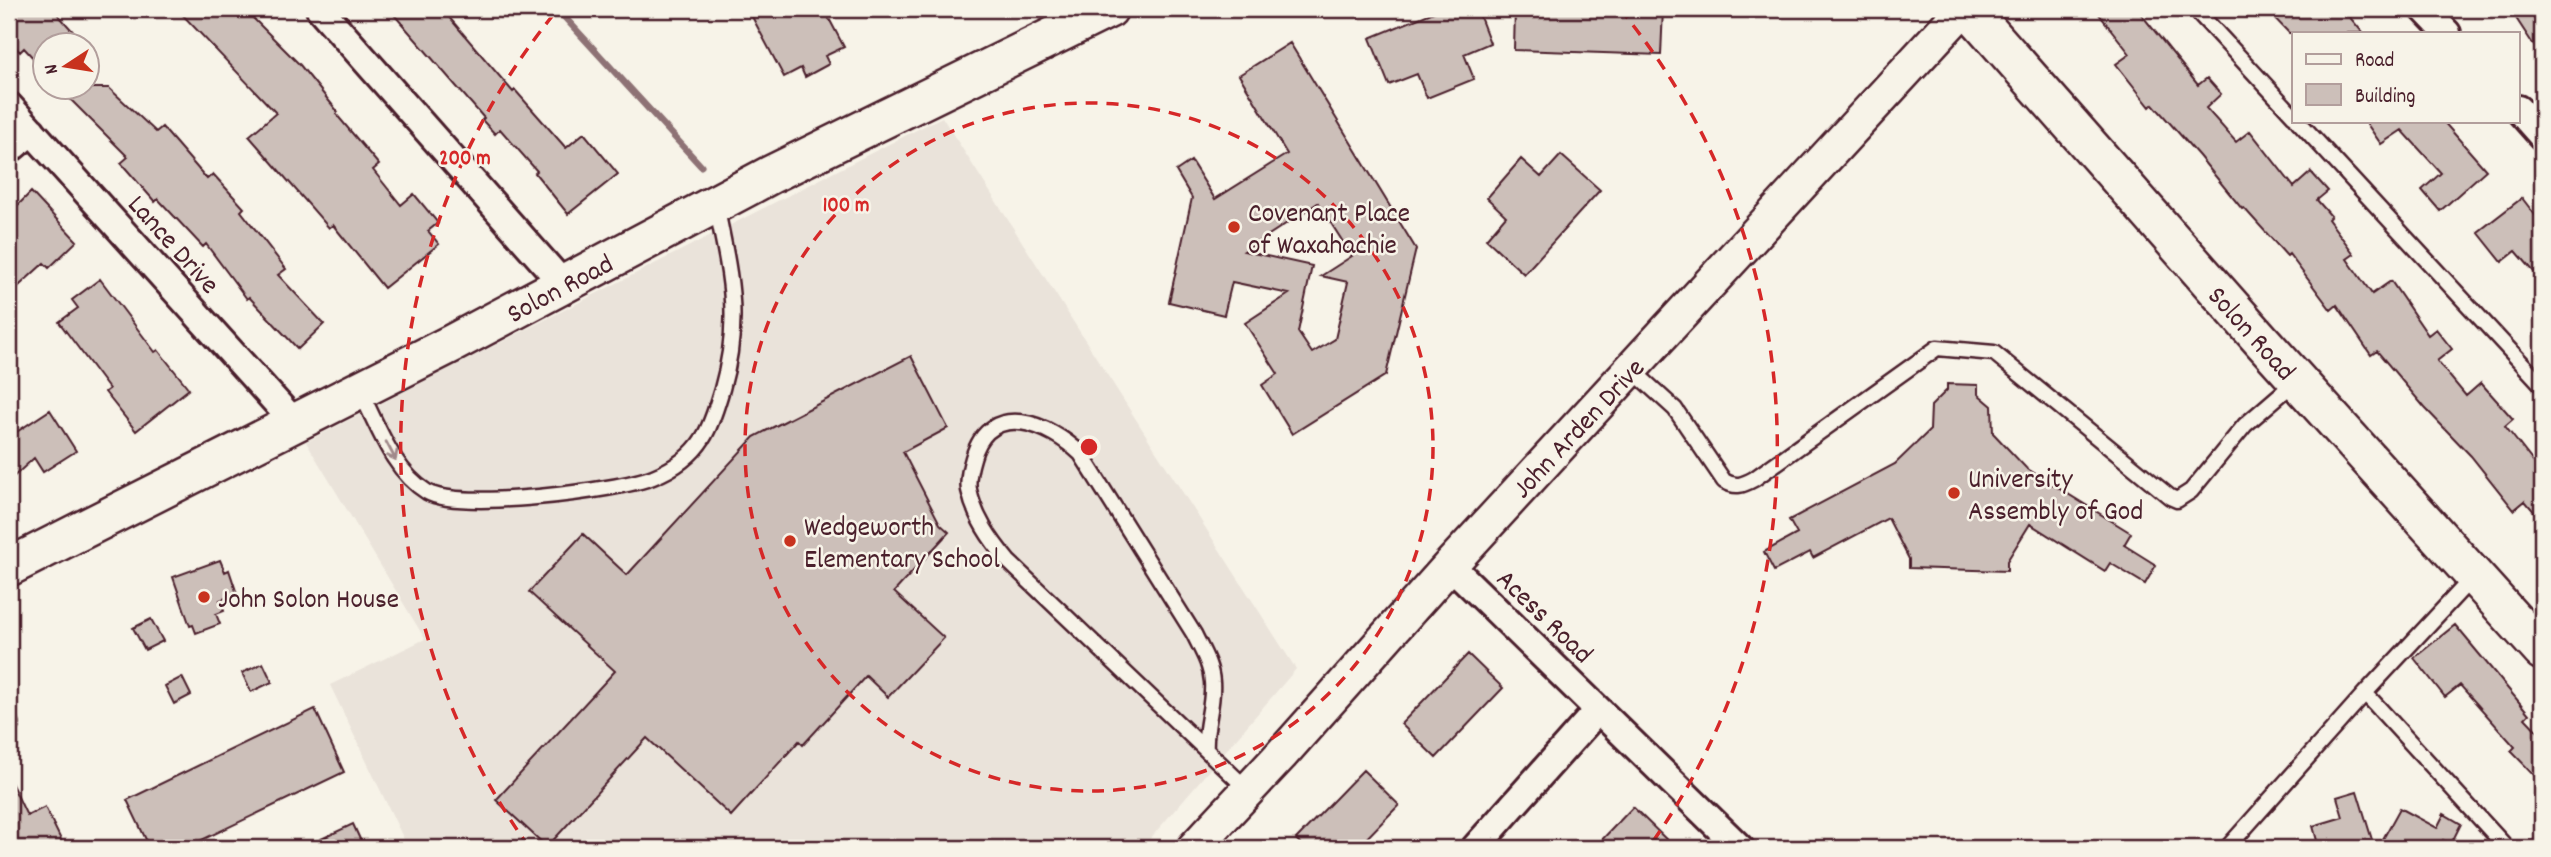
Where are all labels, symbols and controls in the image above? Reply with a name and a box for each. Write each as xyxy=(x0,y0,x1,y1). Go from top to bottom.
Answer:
north arrow xyxy=(32,32,102,102)
legend xyxy=(2292,32,2520,122)
text: Road xyxy=(2355,47,2394,77)
text: N xyxy=(39,61,67,76)
text: Building xyxy=(2355,83,2415,113)
text: 200 m xyxy=(439,145,491,175)
street label: Lance Drive xyxy=(116,188,227,305)
text: 100 m xyxy=(823,192,869,222)
place label: Covenant Place of Waxahachie xyxy=(1248,196,1410,268)
marker: Covenant Place of Waxahachie xyxy=(1226,219,1242,235)
street label: Solon Road xyxy=(501,247,622,336)
street label: Solon Road xyxy=(2196,279,2303,392)
street label: John Arden Drive xyxy=(1505,351,1656,510)
centre of rings xyxy=(1077,435,1101,459)
one-way arrow xyxy=(385,440,398,461)
place label: University Assembly of God xyxy=(1968,462,2143,534)
marker: University Assembly of God xyxy=(1946,485,1962,501)
place label: Wedgeworth Elementary School xyxy=(804,510,1000,582)
marker: Wedgeworth Elementary School xyxy=(782,533,798,549)
street label: Acess Road xyxy=(1485,562,1600,675)
place label: John Solon House xyxy=(218,582,399,622)
marker: John Solon House xyxy=(196,589,212,605)

